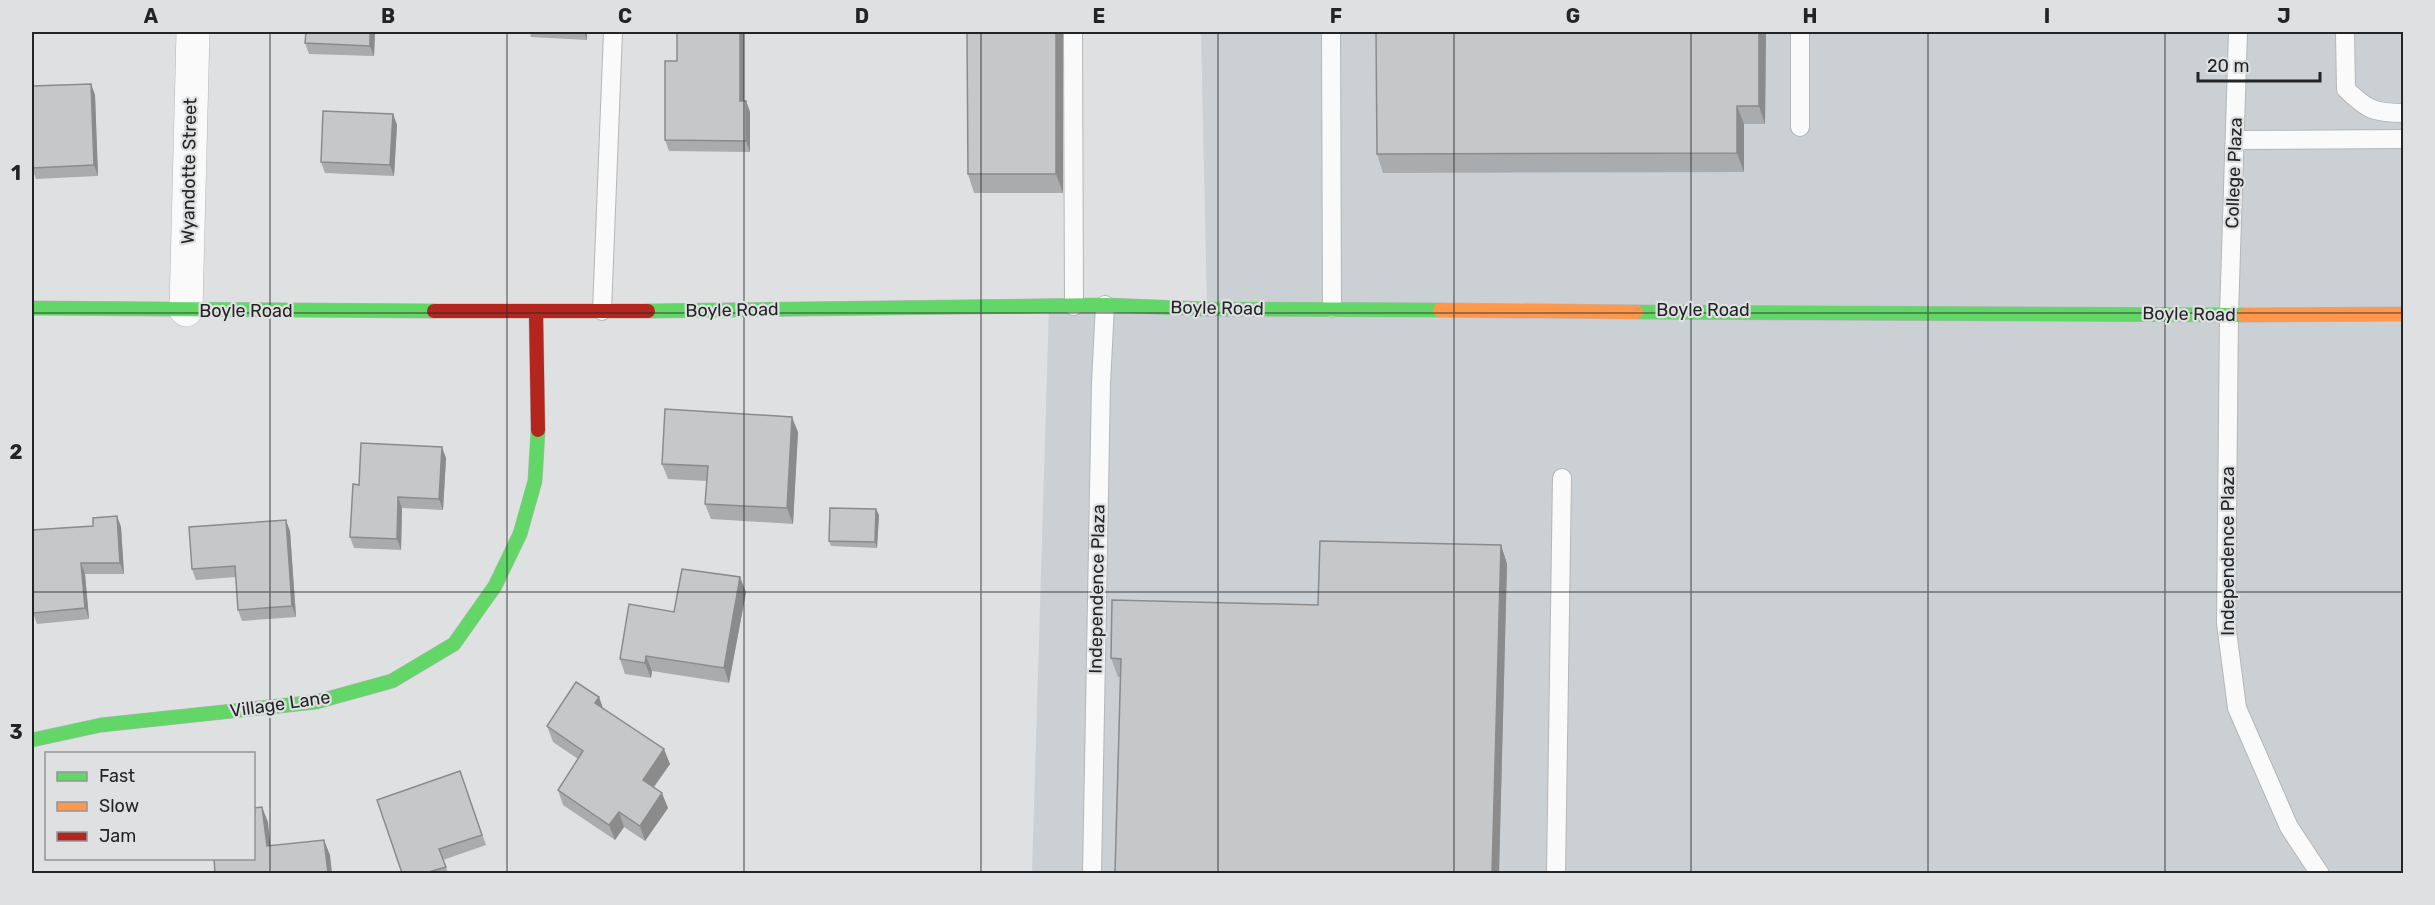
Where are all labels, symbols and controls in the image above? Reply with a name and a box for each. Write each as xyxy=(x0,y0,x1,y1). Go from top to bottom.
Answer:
text: A xyxy=(144,4,159,28)
text: B xyxy=(381,4,395,28)
text: C xyxy=(618,4,632,28)
text: D xyxy=(855,4,869,28)
text: E xyxy=(1093,4,1105,28)
text: F xyxy=(1330,4,1342,28)
text: G xyxy=(1566,4,1580,28)
text: H xyxy=(1803,4,1817,28)
text: I xyxy=(2044,4,2050,28)
text: J xyxy=(2277,4,2291,28)
scale bar xyxy=(2198,45,2320,83)
text: 20 m xyxy=(2207,55,2249,77)
street label: Wyandotte Street xyxy=(177,98,201,244)
street label: College Plaza xyxy=(2221,117,2247,229)
text: 1 xyxy=(11,161,21,185)
street label: Boyle Road xyxy=(1170,296,1264,320)
street label: Boyle Road xyxy=(685,298,779,322)
street label: Boyle Road xyxy=(1656,299,1750,321)
street label: Boyle Road xyxy=(199,300,293,322)
street label: Boyle Road xyxy=(2142,302,2236,326)
text: 2 xyxy=(10,440,23,464)
street label: Independence Plaza xyxy=(2217,466,2239,636)
street label: Independence Plaza xyxy=(1085,504,1109,674)
street label: Village Lane xyxy=(228,686,332,722)
text: 3 xyxy=(9,720,23,744)
legend xyxy=(45,752,255,860)
text: Fast xyxy=(99,765,135,787)
text: Slow xyxy=(99,795,139,817)
text: Jam xyxy=(99,825,136,847)

